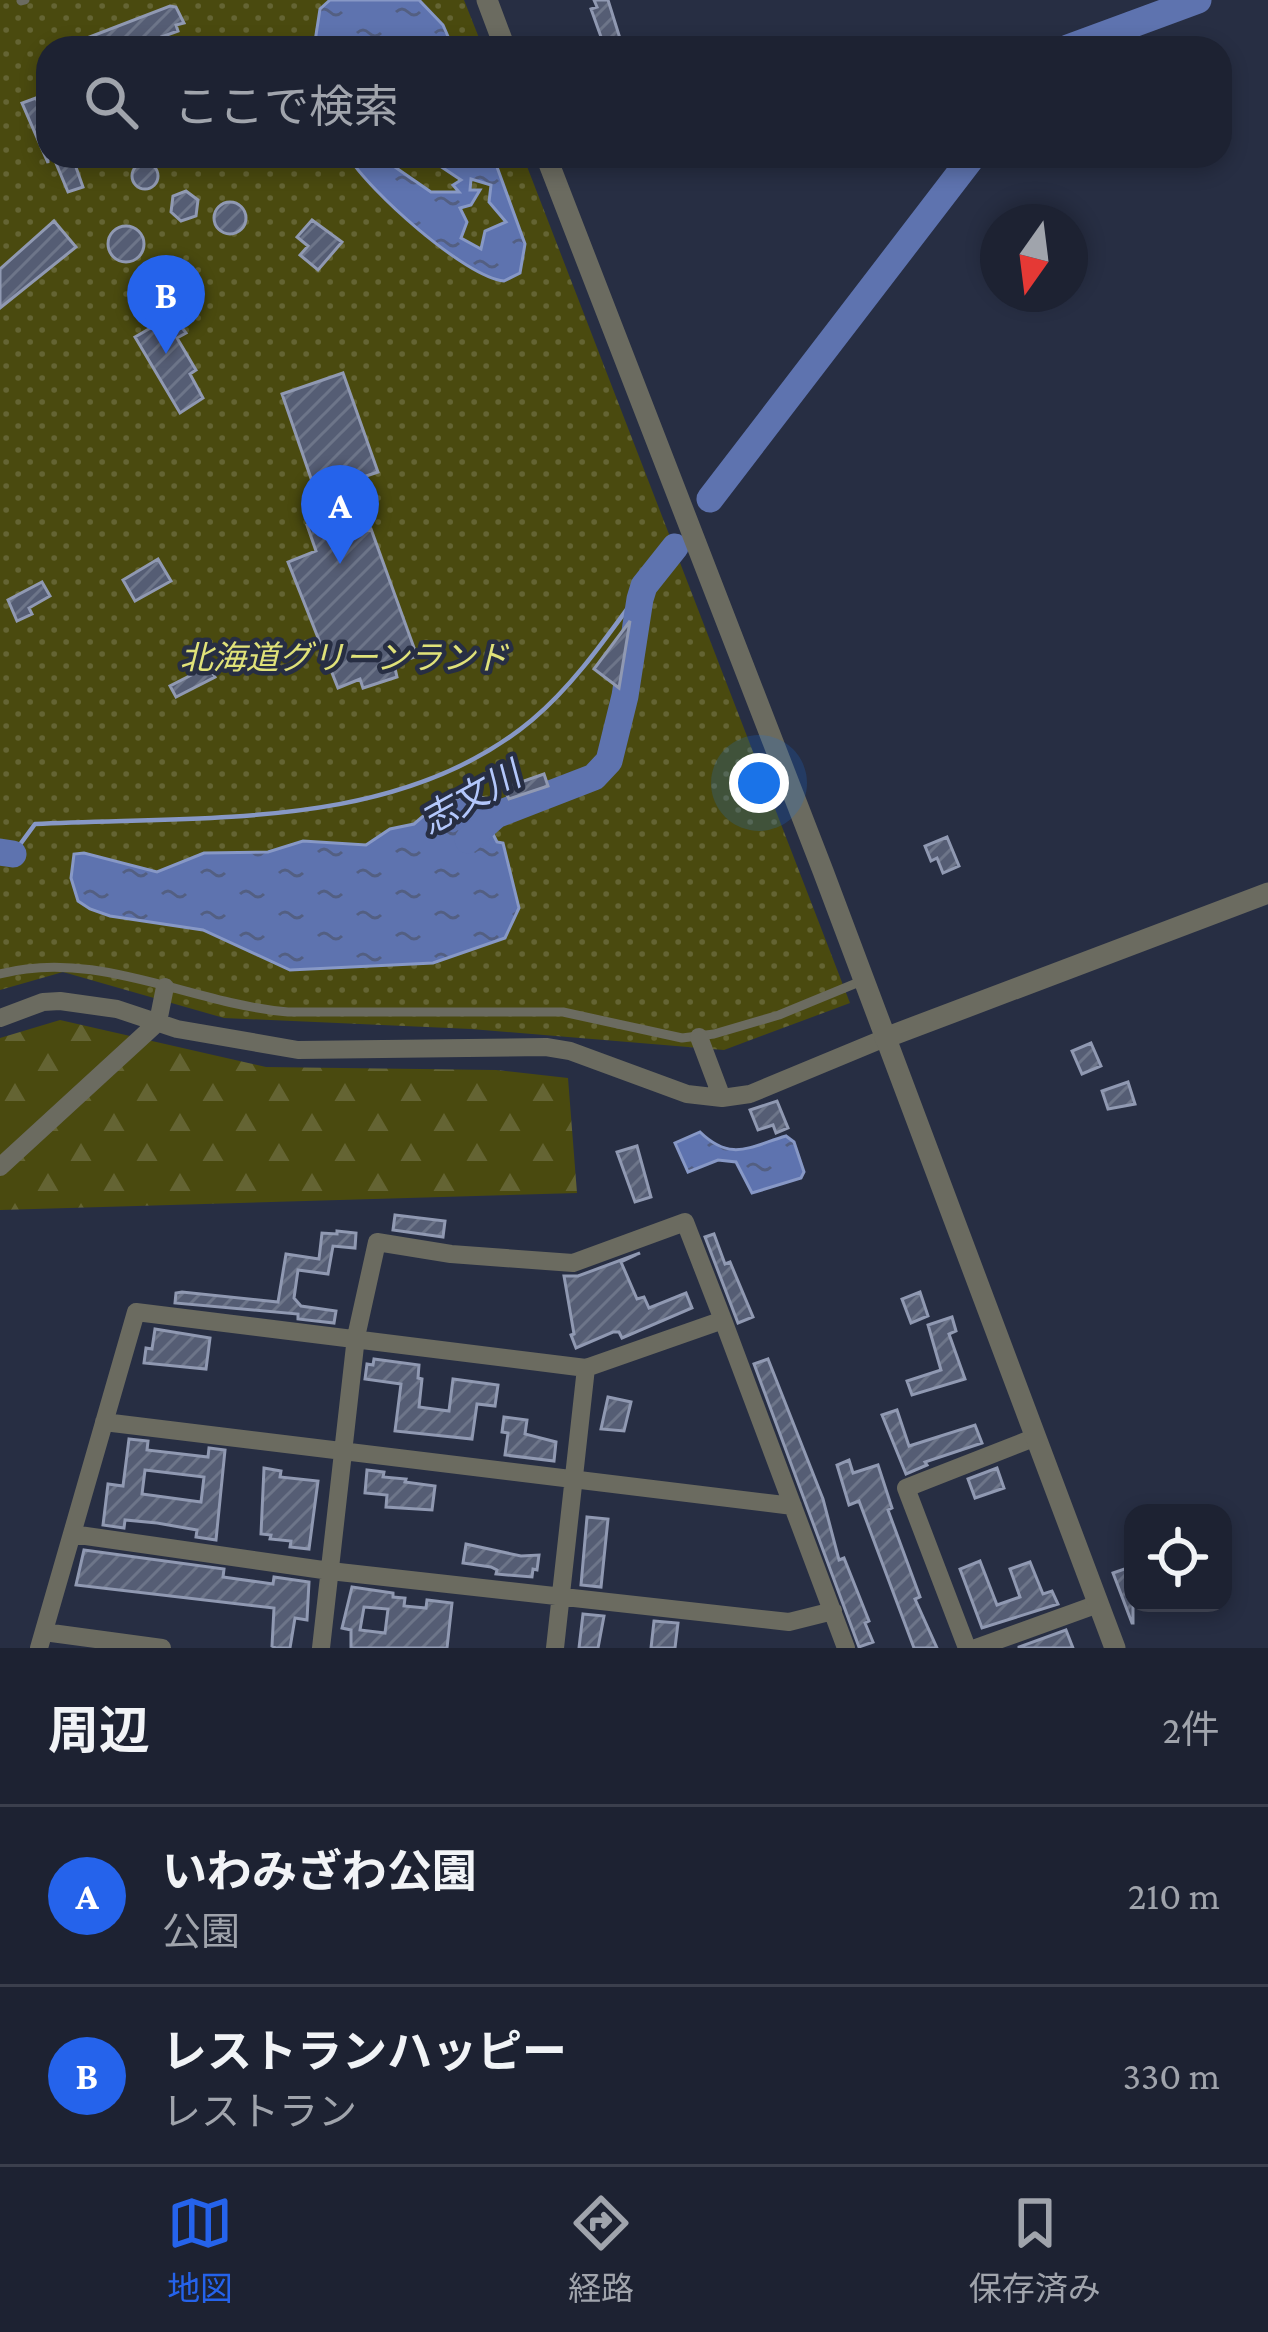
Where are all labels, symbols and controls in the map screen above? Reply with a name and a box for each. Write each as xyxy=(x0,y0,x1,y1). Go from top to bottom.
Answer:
search box xyxy=(36,36,1232,168)
icon: search xyxy=(78,69,144,135)
text: ここで検索 xyxy=(174,82,399,132)
north arrow xyxy=(980,204,1088,312)
pin: B xyxy=(127,255,205,354)
pin: A xyxy=(301,465,379,564)
park label: 北海道グリーンランド xyxy=(180,639,509,676)
water label: 志文川 xyxy=(414,752,531,842)
your location xyxy=(729,753,789,813)
map controls xyxy=(1124,1504,1232,1612)
button: locate xyxy=(1124,1504,1232,1612)
text: 周辺 xyxy=(48,1702,150,1759)
text: 2件 xyxy=(1162,1708,1220,1751)
text: いわみざわ公園 xyxy=(162,1847,477,1897)
text: A xyxy=(75,1874,99,1917)
text: 210 m xyxy=(1128,1874,1220,1917)
text: 公園 xyxy=(162,1910,240,1953)
text: レストランハッピー xyxy=(162,2027,567,2077)
text: B xyxy=(76,2054,98,2097)
text: 330 m xyxy=(1122,2054,1220,2097)
text: レストラン xyxy=(162,2090,357,2133)
tab: 地図 xyxy=(167,2190,233,2310)
tab: 経路 xyxy=(568,2190,634,2310)
tab: 保存済み xyxy=(969,2190,1101,2310)

